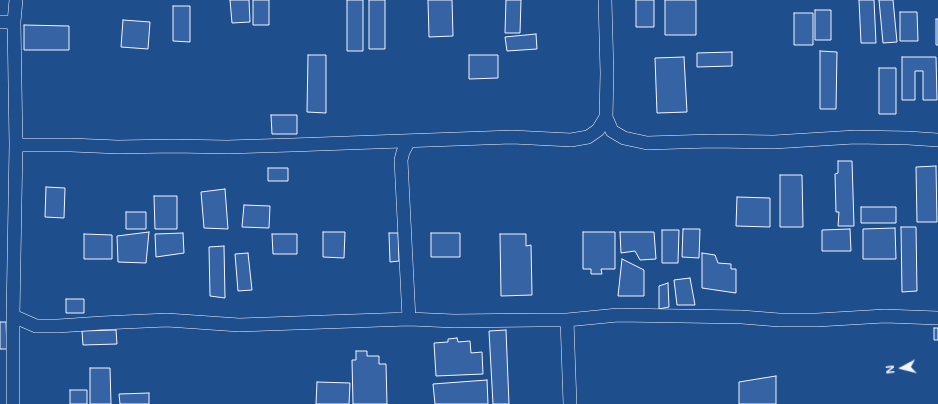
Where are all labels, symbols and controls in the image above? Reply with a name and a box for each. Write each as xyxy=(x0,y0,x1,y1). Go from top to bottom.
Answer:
north arrow xyxy=(882,348,922,388)
text: N xyxy=(882,364,898,375)

